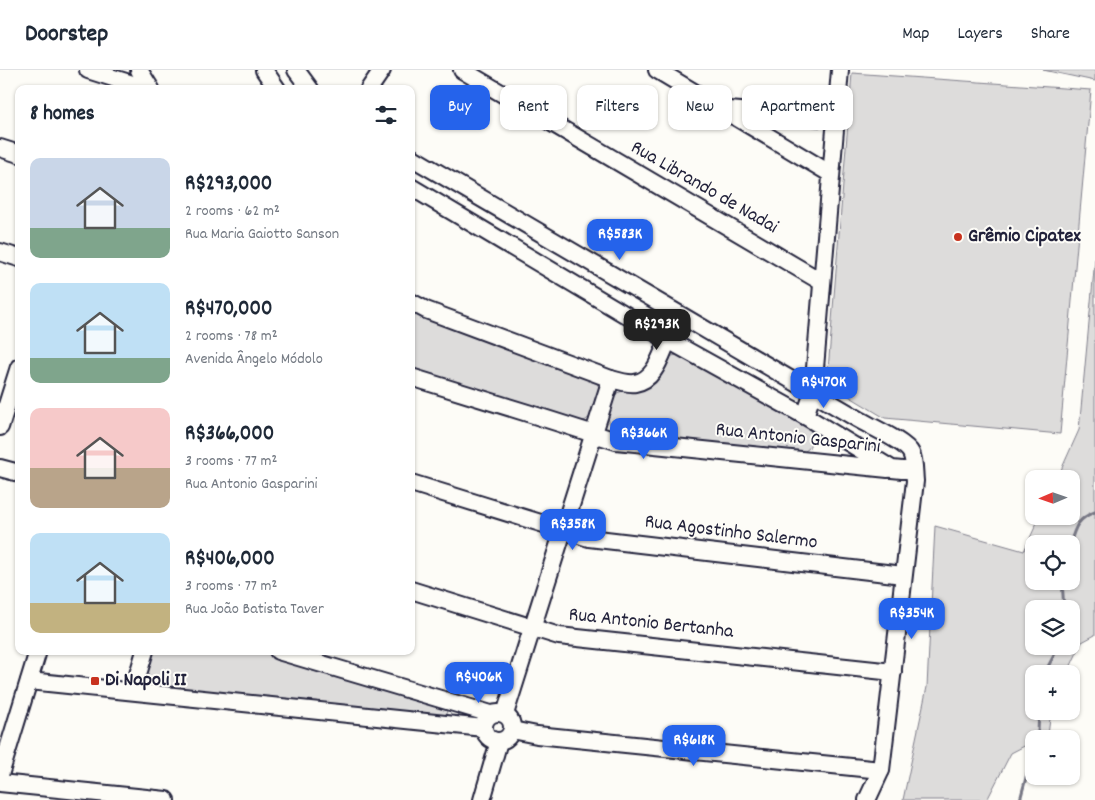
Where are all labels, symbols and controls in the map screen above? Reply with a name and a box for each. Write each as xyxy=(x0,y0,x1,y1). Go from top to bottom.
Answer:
text: Doorstep xyxy=(25,18,108,52)
text: Map xyxy=(902,22,929,47)
text: Layers xyxy=(957,22,1003,47)
text: Share xyxy=(1031,22,1070,47)
chip: Buy xyxy=(430,85,490,130)
chip: Rent xyxy=(500,85,567,130)
chip: Filters xyxy=(577,85,658,130)
chip: New xyxy=(668,85,732,130)
chip: Apartment xyxy=(742,85,853,130)
text: 8 homes xyxy=(30,100,95,130)
icon: filters xyxy=(372,101,400,129)
street label: Rua Librando de Nadai xyxy=(625,134,783,242)
text: R$293,000 xyxy=(185,170,272,200)
icon: home xyxy=(70,178,130,238)
text: 2 rooms · 62 m² xyxy=(185,200,280,223)
pin: R$583K xyxy=(579,218,661,261)
text: Rua Maria Gaiotto Sanson xyxy=(185,223,339,246)
text: R$583K xyxy=(598,223,642,246)
place label: Grêmio Cipatex xyxy=(968,223,1081,251)
marker: Grêmio Cipatex xyxy=(952,231,964,243)
text: R$470,000 xyxy=(185,295,272,325)
icon: home xyxy=(70,303,130,363)
pin: R$293K xyxy=(616,308,698,351)
text: R$293K xyxy=(635,313,679,336)
text: 2 rooms · 78 m² xyxy=(185,325,278,348)
text: Avenida Ângelo Módolo xyxy=(185,348,323,371)
pin: R$470K xyxy=(783,366,865,409)
text: R$470K xyxy=(802,371,846,394)
street label: Rua Antonio Gasparini xyxy=(714,416,882,462)
pin: R$366K xyxy=(603,418,685,460)
text: R$366,000 xyxy=(185,420,274,450)
text: R$366K xyxy=(621,422,667,445)
icon: home xyxy=(70,428,130,488)
text: 3 rooms · 77 m² xyxy=(185,450,277,473)
north arrow xyxy=(1025,470,1080,525)
map controls xyxy=(1025,470,1080,785)
text: Rua Antonio Gasparini xyxy=(185,473,318,496)
pin: R$358K xyxy=(532,508,614,551)
street label: Rua Agostinho Salermo xyxy=(643,508,819,558)
text: R$358K xyxy=(551,513,595,536)
button: locate xyxy=(1025,535,1080,590)
text: R$406,000 xyxy=(185,545,275,575)
icon: home xyxy=(70,553,130,613)
text: 3 rooms · 77 m² xyxy=(185,575,277,598)
text: Rua João Batista Taver xyxy=(185,598,324,621)
pin: R$354K xyxy=(871,598,953,640)
button: layers xyxy=(1025,600,1080,655)
street label: Rua Antonio Bertanha xyxy=(567,601,735,647)
text: R$354K xyxy=(890,602,934,625)
pin: R$406K xyxy=(438,662,520,704)
button: + xyxy=(1025,665,1080,720)
text: R$406K xyxy=(456,666,502,689)
place label: Di Napoli II xyxy=(105,667,187,695)
marker: Di Napoli II xyxy=(89,675,101,687)
pin: R$618K xyxy=(653,724,735,767)
text: R$618K xyxy=(673,729,715,752)
button: − xyxy=(1025,730,1080,785)

